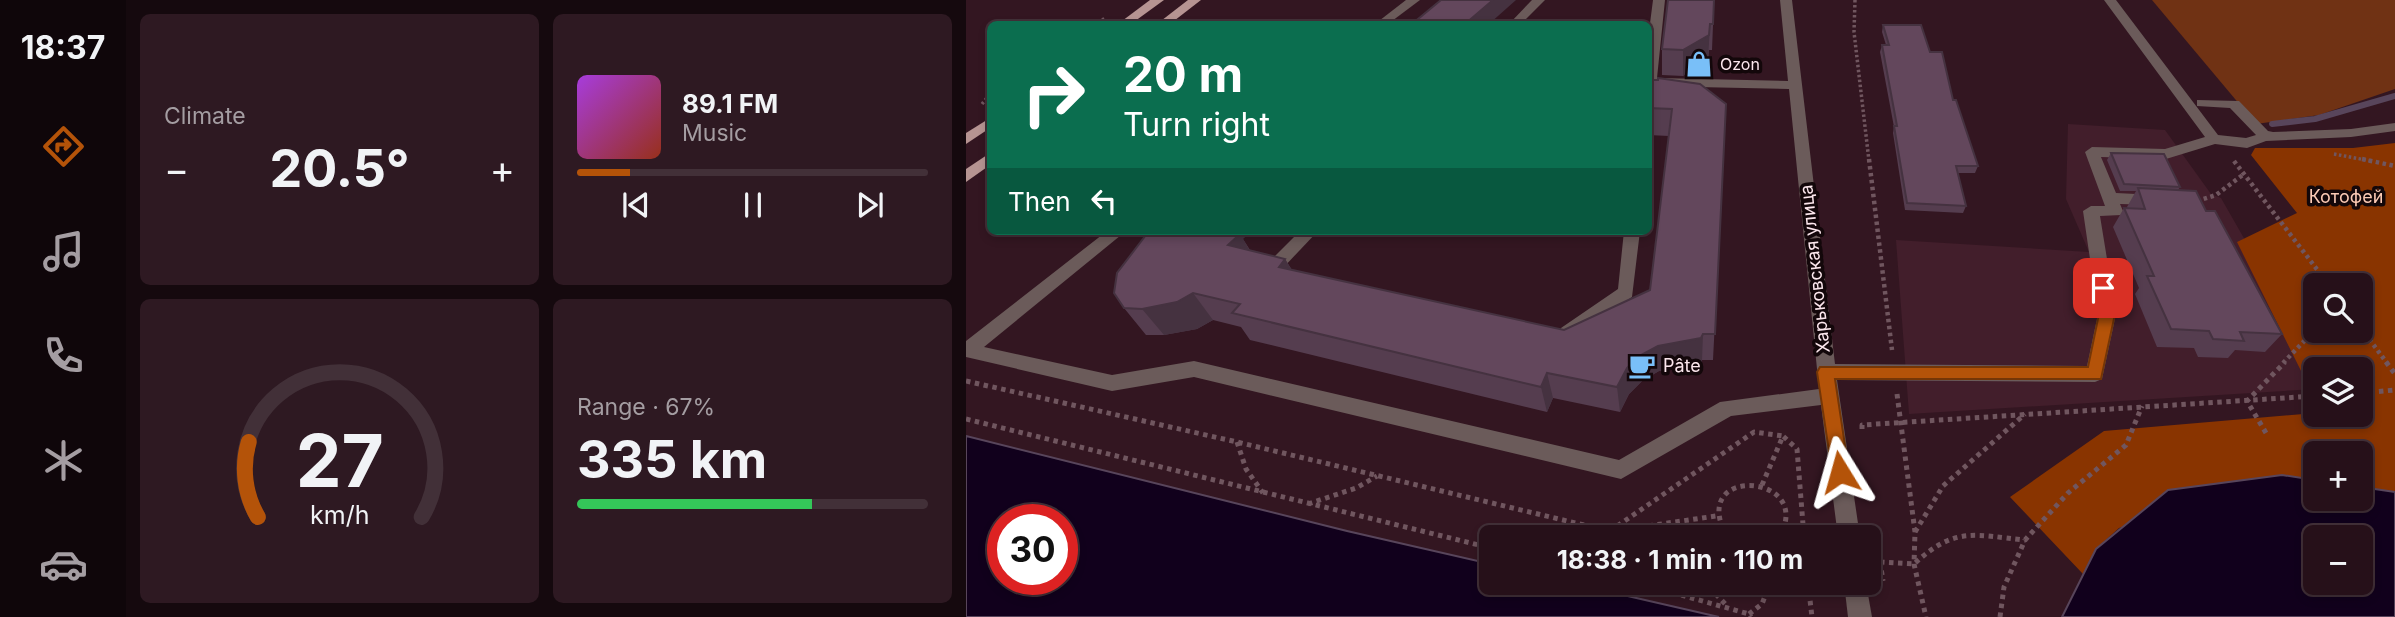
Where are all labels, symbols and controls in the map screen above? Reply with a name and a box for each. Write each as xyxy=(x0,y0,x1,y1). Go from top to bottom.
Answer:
text: 18:37 xyxy=(21,28,105,67)
text: 20 m xyxy=(1123,45,1243,104)
icon: right xyxy=(1008,49,1099,140)
shop icon: Ozon xyxy=(1684,49,1714,79)
place label: Ozon xyxy=(1720,54,1760,74)
text: 89.1 FM xyxy=(682,88,778,119)
text: Climate xyxy=(164,102,246,130)
text: Turn right xyxy=(1123,105,1270,144)
text: Music xyxy=(682,119,747,147)
icon: directions xyxy=(39,122,88,171)
text: 20.5° xyxy=(269,137,410,200)
text: − xyxy=(164,146,189,192)
text: + xyxy=(490,146,515,192)
icon: left xyxy=(1085,182,1123,220)
street label: Харьковская улица xyxy=(1795,184,1834,354)
icon: previous xyxy=(617,186,655,224)
icon: pause xyxy=(734,186,772,224)
icon: next xyxy=(851,186,889,224)
text: Then xyxy=(1008,186,1071,217)
park label: Котофей xyxy=(2309,186,2383,207)
icon: music xyxy=(39,227,88,276)
pin xyxy=(2073,258,2133,318)
icon: arrive xyxy=(2084,269,2122,307)
map controls xyxy=(2303,273,2373,595)
button: search xyxy=(2303,273,2373,343)
icon: phone xyxy=(39,331,88,380)
cafe icon: Pâte xyxy=(1627,351,1657,381)
place label: Pâte xyxy=(1663,355,1701,376)
button: layers xyxy=(2303,357,2373,427)
text: Range · 67% xyxy=(577,393,715,421)
text: 27 xyxy=(295,416,384,505)
text: 335 km xyxy=(577,428,767,491)
position arrow xyxy=(1803,435,1877,509)
icon: climate xyxy=(39,436,88,485)
button: + xyxy=(2303,441,2373,511)
text: km/h xyxy=(310,500,369,530)
speed limit sign: 30 xyxy=(987,504,1078,595)
button: − xyxy=(2303,525,2373,595)
icon: car xyxy=(39,540,88,589)
text: 18:38 · 1 min · 110 m xyxy=(1557,544,1803,575)

